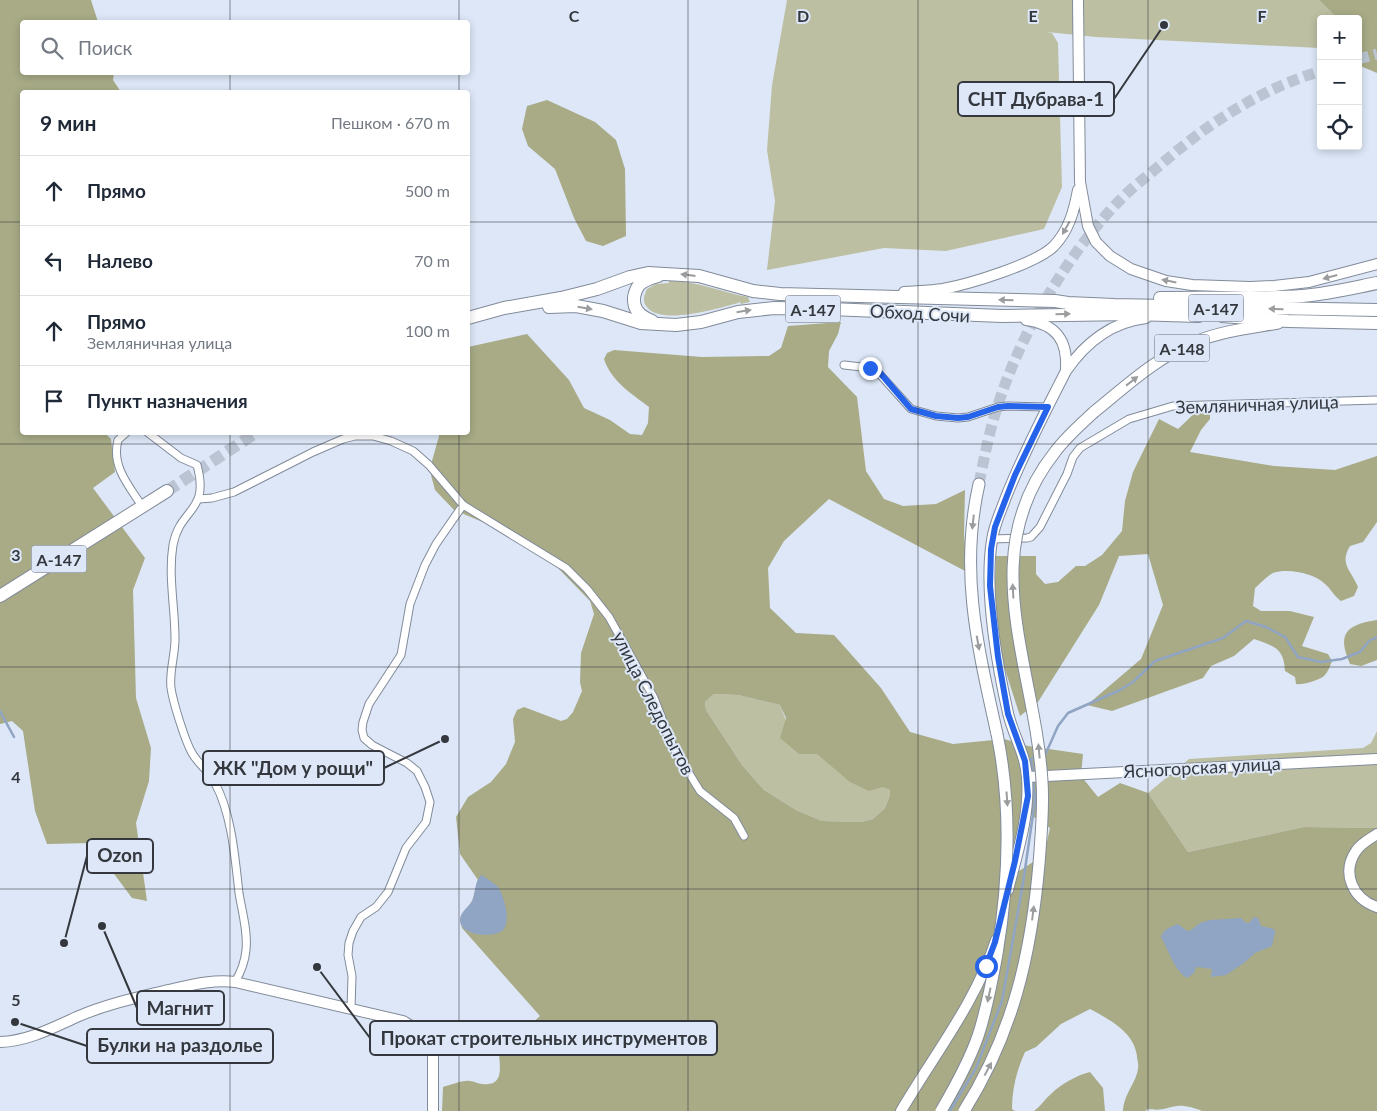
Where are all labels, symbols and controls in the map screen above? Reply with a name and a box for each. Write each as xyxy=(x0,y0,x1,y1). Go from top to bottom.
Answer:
text: C xyxy=(569,6,580,25)
text: D xyxy=(797,6,809,25)
text: E xyxy=(1028,6,1038,25)
text: F xyxy=(1257,6,1267,25)
map controls xyxy=(1317,15,1362,150)
button: + xyxy=(1317,15,1362,60)
search box xyxy=(20,20,470,75)
icon: search xyxy=(38,34,66,62)
text: Поиск xyxy=(78,36,132,59)
button: − xyxy=(1317,60,1362,105)
callout: СНТ Дубрава-1 xyxy=(958,82,1114,116)
text: СНТ Дубрава-1 xyxy=(968,87,1104,110)
button: locate xyxy=(1317,105,1362,150)
text: 9 мин xyxy=(40,110,97,135)
text: Пешком · 670 m xyxy=(331,113,450,132)
icon: ahead xyxy=(40,177,68,205)
text: Прямо xyxy=(87,179,146,202)
text: 500 m xyxy=(405,181,450,200)
one-way arrow xyxy=(1062,221,1070,236)
icon: left xyxy=(40,247,68,275)
text: Налево xyxy=(87,249,153,272)
text: 70 m xyxy=(414,251,450,270)
one-way arrow xyxy=(680,271,696,279)
one-way arrow xyxy=(1322,273,1338,281)
one-way arrow xyxy=(1161,277,1176,285)
road number: А-147 xyxy=(1188,294,1244,322)
road number: А-147 xyxy=(786,296,840,322)
one-way arrow xyxy=(998,296,1014,304)
street label: Обход Сочи xyxy=(869,299,971,327)
one-way arrow xyxy=(577,304,593,312)
one-way arrow xyxy=(1268,304,1284,312)
one-way arrow xyxy=(736,307,752,315)
text: Прямо xyxy=(87,310,146,333)
one-way arrow xyxy=(1056,310,1072,318)
icon: ahead xyxy=(40,317,68,345)
text: 100 m xyxy=(405,321,450,340)
text: Земляничная улица xyxy=(87,333,232,352)
road number: А-148 xyxy=(1154,334,1210,362)
route end xyxy=(859,357,882,380)
one-way arrow xyxy=(1126,376,1139,387)
icon: arrive xyxy=(40,387,68,415)
text: Пункт назначения xyxy=(87,389,248,412)
street label: Земляничная улица xyxy=(1175,390,1339,418)
one-way arrow xyxy=(968,514,976,530)
text: 3 xyxy=(11,545,21,564)
road number: А-147 xyxy=(32,546,86,572)
one-way arrow xyxy=(1008,583,1016,599)
street label: улица Следопытов xyxy=(608,628,700,778)
one-way arrow xyxy=(974,635,982,651)
one-way arrow xyxy=(1035,743,1043,759)
callout: ЖК "Дом у рощи" xyxy=(203,751,384,785)
street label: Ясногорская улица xyxy=(1122,752,1281,782)
text: ЖК "Дом у рощи" xyxy=(213,756,373,779)
text: 4 xyxy=(11,767,21,786)
one-way arrow xyxy=(1003,791,1011,807)
callout: Ozon xyxy=(87,839,153,873)
text: Ozon xyxy=(97,843,143,866)
one-way arrow xyxy=(1029,905,1037,921)
route start xyxy=(975,955,998,978)
one-way arrow xyxy=(985,988,993,1003)
text: 5 xyxy=(11,990,21,1009)
callout: Магнит xyxy=(137,991,224,1025)
text: Магнит xyxy=(147,996,214,1019)
callout: Прокат строительных инструментов xyxy=(370,1021,717,1055)
text: Прокат строительных инструментов xyxy=(380,1026,708,1049)
callout: Булки на раздолье xyxy=(87,1029,273,1063)
text: Булки на раздолье xyxy=(97,1033,263,1056)
one-way arrow xyxy=(984,1062,993,1075)

